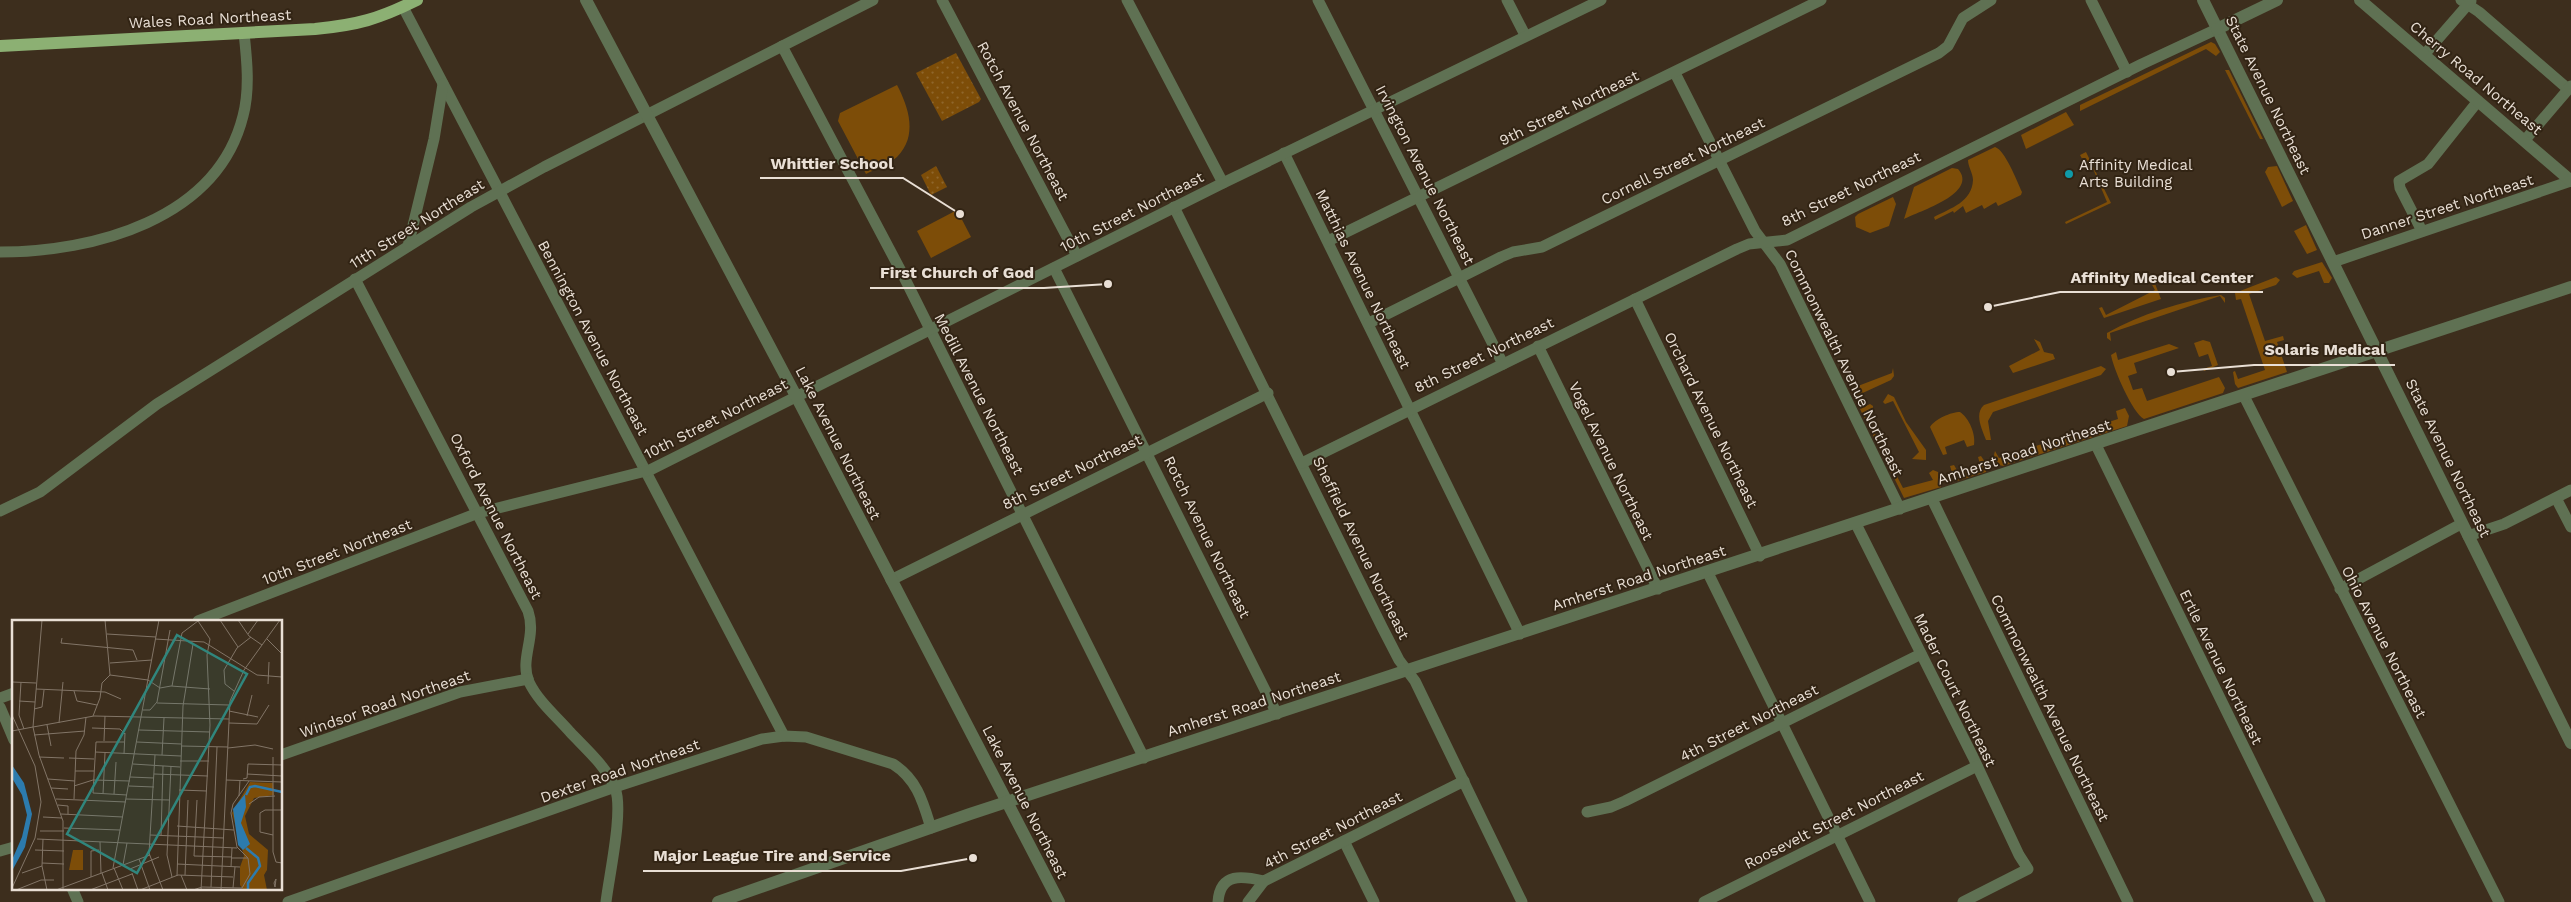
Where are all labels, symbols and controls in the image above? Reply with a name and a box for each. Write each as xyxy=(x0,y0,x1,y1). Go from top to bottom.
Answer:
street label: Wales Road Northeast xyxy=(128,6,292,32)
street label: State Avenue Northeast xyxy=(2222,13,2315,178)
street label: Cherry Road Northeast xyxy=(2406,17,2546,139)
street label: Rotch Avenue Northeast xyxy=(973,38,1073,204)
street label: 9th Street Northeast xyxy=(1496,66,1642,150)
street label: Irvington Avenue Northeast xyxy=(1372,82,1479,268)
street label: Cornell Street Northeast xyxy=(1598,113,1768,209)
callout: Whittier School xyxy=(760,147,903,178)
street label: 8th Street Northeast xyxy=(1778,147,1924,231)
text: Whittier School xyxy=(771,154,894,173)
place label: Affinity Medical Arts Building xyxy=(2079,156,2193,191)
street label: 10th Street Northeast xyxy=(1057,168,1207,256)
marker: Affinity Medical Arts Building xyxy=(2063,168,2075,180)
street label: Danner Street Northeast xyxy=(2359,170,2536,243)
street label: 11th Street Northeast xyxy=(346,175,488,273)
street label: Matthias Avenue Northeast xyxy=(1312,186,1415,372)
street label: Bennington Avenue Northeast xyxy=(534,238,652,439)
street label: Commonwealth Avenue Northeast xyxy=(1781,246,1907,480)
callout: First Church of God xyxy=(870,257,1044,288)
callout: Affinity Medical Center xyxy=(2060,261,2263,292)
text: First Church of God xyxy=(880,263,1034,282)
text: Affinity Medical Center xyxy=(2071,268,2254,287)
street label: Medill Avenue Northeast xyxy=(930,310,1028,478)
street label: 8th Street Northeast xyxy=(1411,313,1557,397)
street label: Orchard Avenue Northeast xyxy=(1660,329,1762,512)
callout: Solaris Medical xyxy=(2254,334,2395,365)
text: Solaris Medical xyxy=(2264,340,2386,359)
street label: Lake Avenue Northeast xyxy=(792,363,885,523)
street label: 10th Street Northeast xyxy=(641,375,791,463)
street label: State Avenue Northeast xyxy=(2402,376,2495,541)
street label: Vogel Avenue Northeast xyxy=(1565,379,1658,544)
street label: Amherst Road Northeast xyxy=(1935,415,2114,489)
street label: Oxford Avenue Northeast xyxy=(446,430,546,603)
street label: 8th Street Northeast xyxy=(999,430,1145,514)
street label: Rotch Avenue Northeast xyxy=(1160,453,1254,621)
street label: Sheffield Avenue Northeast xyxy=(1309,454,1413,643)
street label: 10th Street Northeast xyxy=(260,515,415,589)
street label: Amherst Road Northeast xyxy=(1550,541,1729,615)
street label: Ohio Avenue Northeast xyxy=(2338,563,2431,722)
street label: Ertle Avenue Northeast xyxy=(2176,587,2267,748)
street label: Commonwealth Avenue Northeast xyxy=(1987,591,2113,825)
street label: Mader Court Northeast xyxy=(1910,610,2000,770)
inset map xyxy=(12,620,282,890)
street label: Windsor Road Northeast xyxy=(297,666,473,742)
street label: Amherst Road Northeast xyxy=(1165,667,1344,741)
street label: 4th Street Northeast xyxy=(1677,680,1822,766)
street label: Lake Avenue Northeast xyxy=(979,722,1072,882)
street label: Dexter Road Northeast xyxy=(538,735,703,807)
street label: Roosevelt Street Northeast xyxy=(1741,766,1927,873)
street label: 4th Street Northeast xyxy=(1261,787,1406,873)
callout: Major League Tire and Service xyxy=(643,840,901,871)
text: Major League Tire and Service xyxy=(653,846,891,865)

